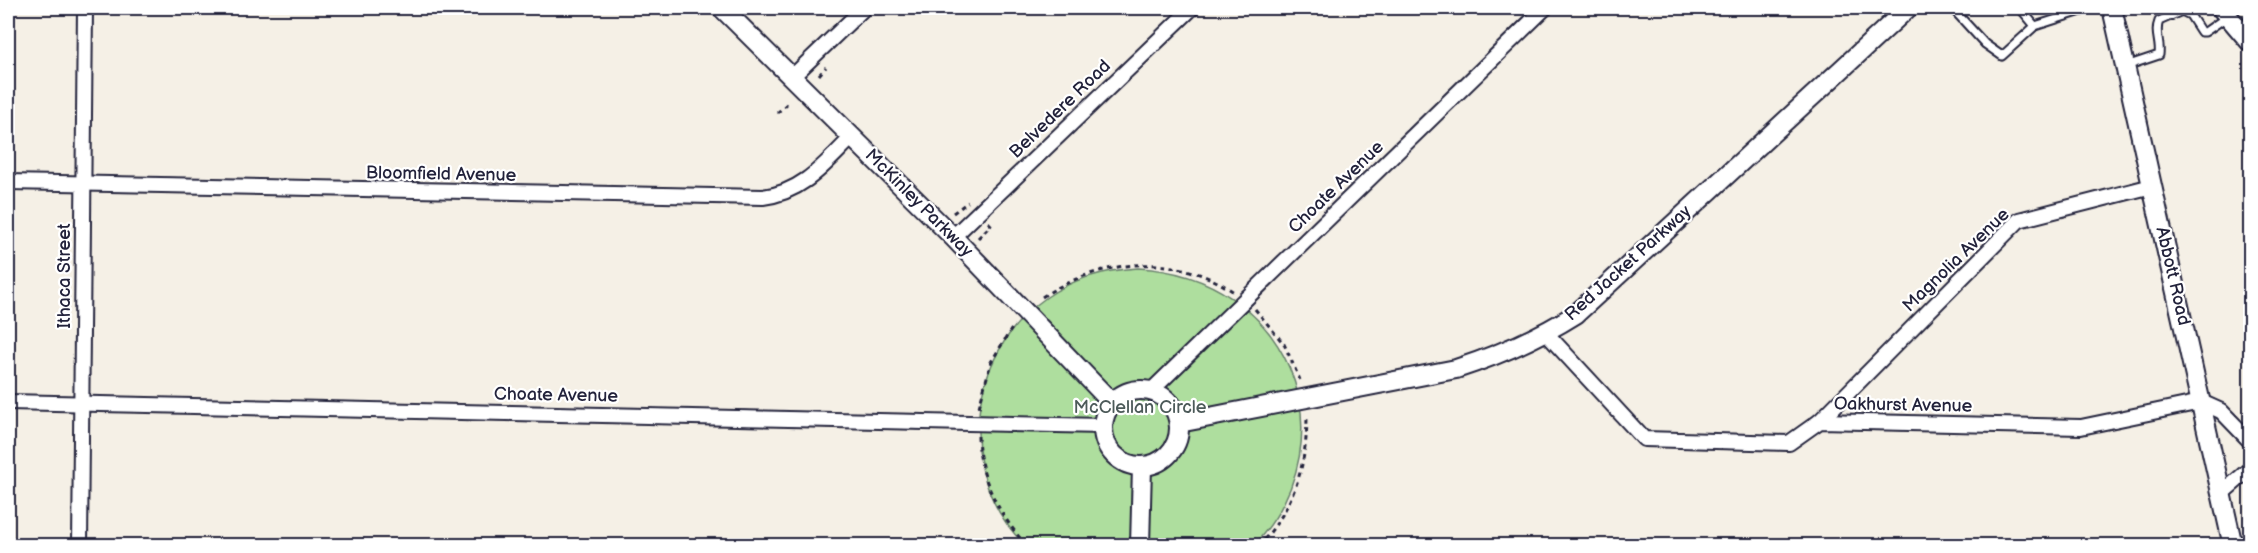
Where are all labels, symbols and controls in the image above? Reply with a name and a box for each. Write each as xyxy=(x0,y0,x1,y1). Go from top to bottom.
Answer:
street label: Belvedere Road xyxy=(1005,55,1115,163)
street label: Choate Avenue xyxy=(1284,136,1388,238)
street label: McKinley Parkway xyxy=(861,145,978,262)
street label: Bloomfield Avenue xyxy=(366,162,517,186)
street label: Red Jacket Parkway xyxy=(1561,200,1696,325)
street label: Magnolia Avenue xyxy=(1898,204,2014,316)
street label: Ithaca Street xyxy=(54,223,75,328)
street label: Abbott Road xyxy=(2151,225,2195,327)
street label: Choate Avenue xyxy=(494,383,619,407)
street label: Oakhurst Avenue xyxy=(1834,393,1973,417)
park label: McClellan Circle xyxy=(1074,397,1207,418)

